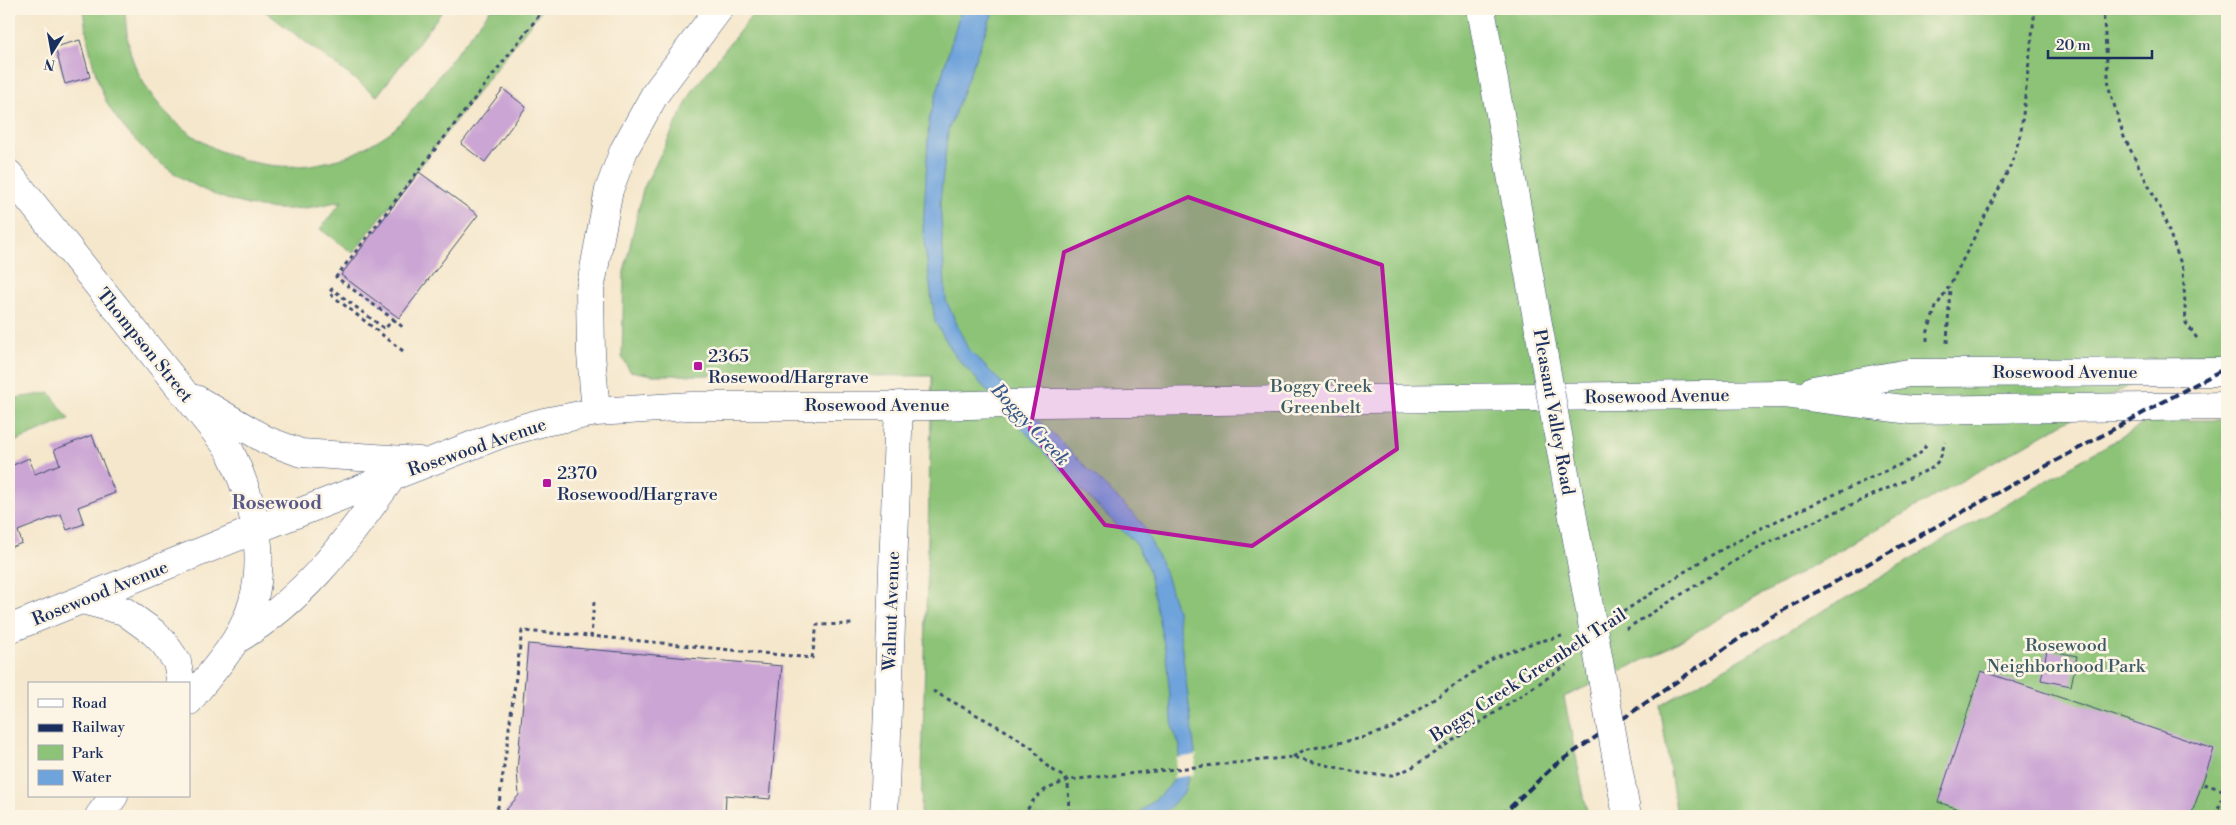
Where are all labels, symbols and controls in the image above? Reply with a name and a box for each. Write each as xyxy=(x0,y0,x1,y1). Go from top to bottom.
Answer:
north arrow xyxy=(28,28,78,78)
scale bar xyxy=(2048,28,2152,60)
text: 20 m xyxy=(2056,36,2091,55)
text: N xyxy=(43,54,57,74)
street label: Thompson Street xyxy=(91,283,198,408)
street label: Pleasant Valley Road xyxy=(1528,327,1580,498)
place label: 2365 Rosewood/Hargrave xyxy=(708,345,869,389)
marker: 2365 Rosewood/Hargrave xyxy=(692,360,704,372)
street label: Rosewood Avenue xyxy=(1992,361,2138,384)
park label: Boggy Creek Greenbelt xyxy=(1269,375,1373,419)
water label: Boggy Creek xyxy=(985,377,1075,471)
street label: Rosewood Avenue xyxy=(1584,384,1730,409)
street label: Rosewood Avenue xyxy=(804,394,950,417)
street label: Rosewood Avenue xyxy=(405,413,550,482)
place label: 2370 Rosewood/Hargrave xyxy=(557,462,718,506)
marker: 2370 Rosewood/Hargrave xyxy=(541,477,553,489)
district label: Rosewood xyxy=(232,491,322,515)
street label: Walnut Avenue xyxy=(878,551,905,672)
street label: Rosewood Avenue xyxy=(29,556,172,631)
street label: Boggy Creek Greenbelt Trail xyxy=(1425,603,1631,748)
park label: Rosewood Neighborhood Park xyxy=(1987,634,2147,678)
legend xyxy=(28,682,190,798)
text: Road xyxy=(72,694,107,713)
text: Railway xyxy=(72,718,126,737)
text: Park xyxy=(72,744,104,763)
text: Water xyxy=(71,768,112,787)

